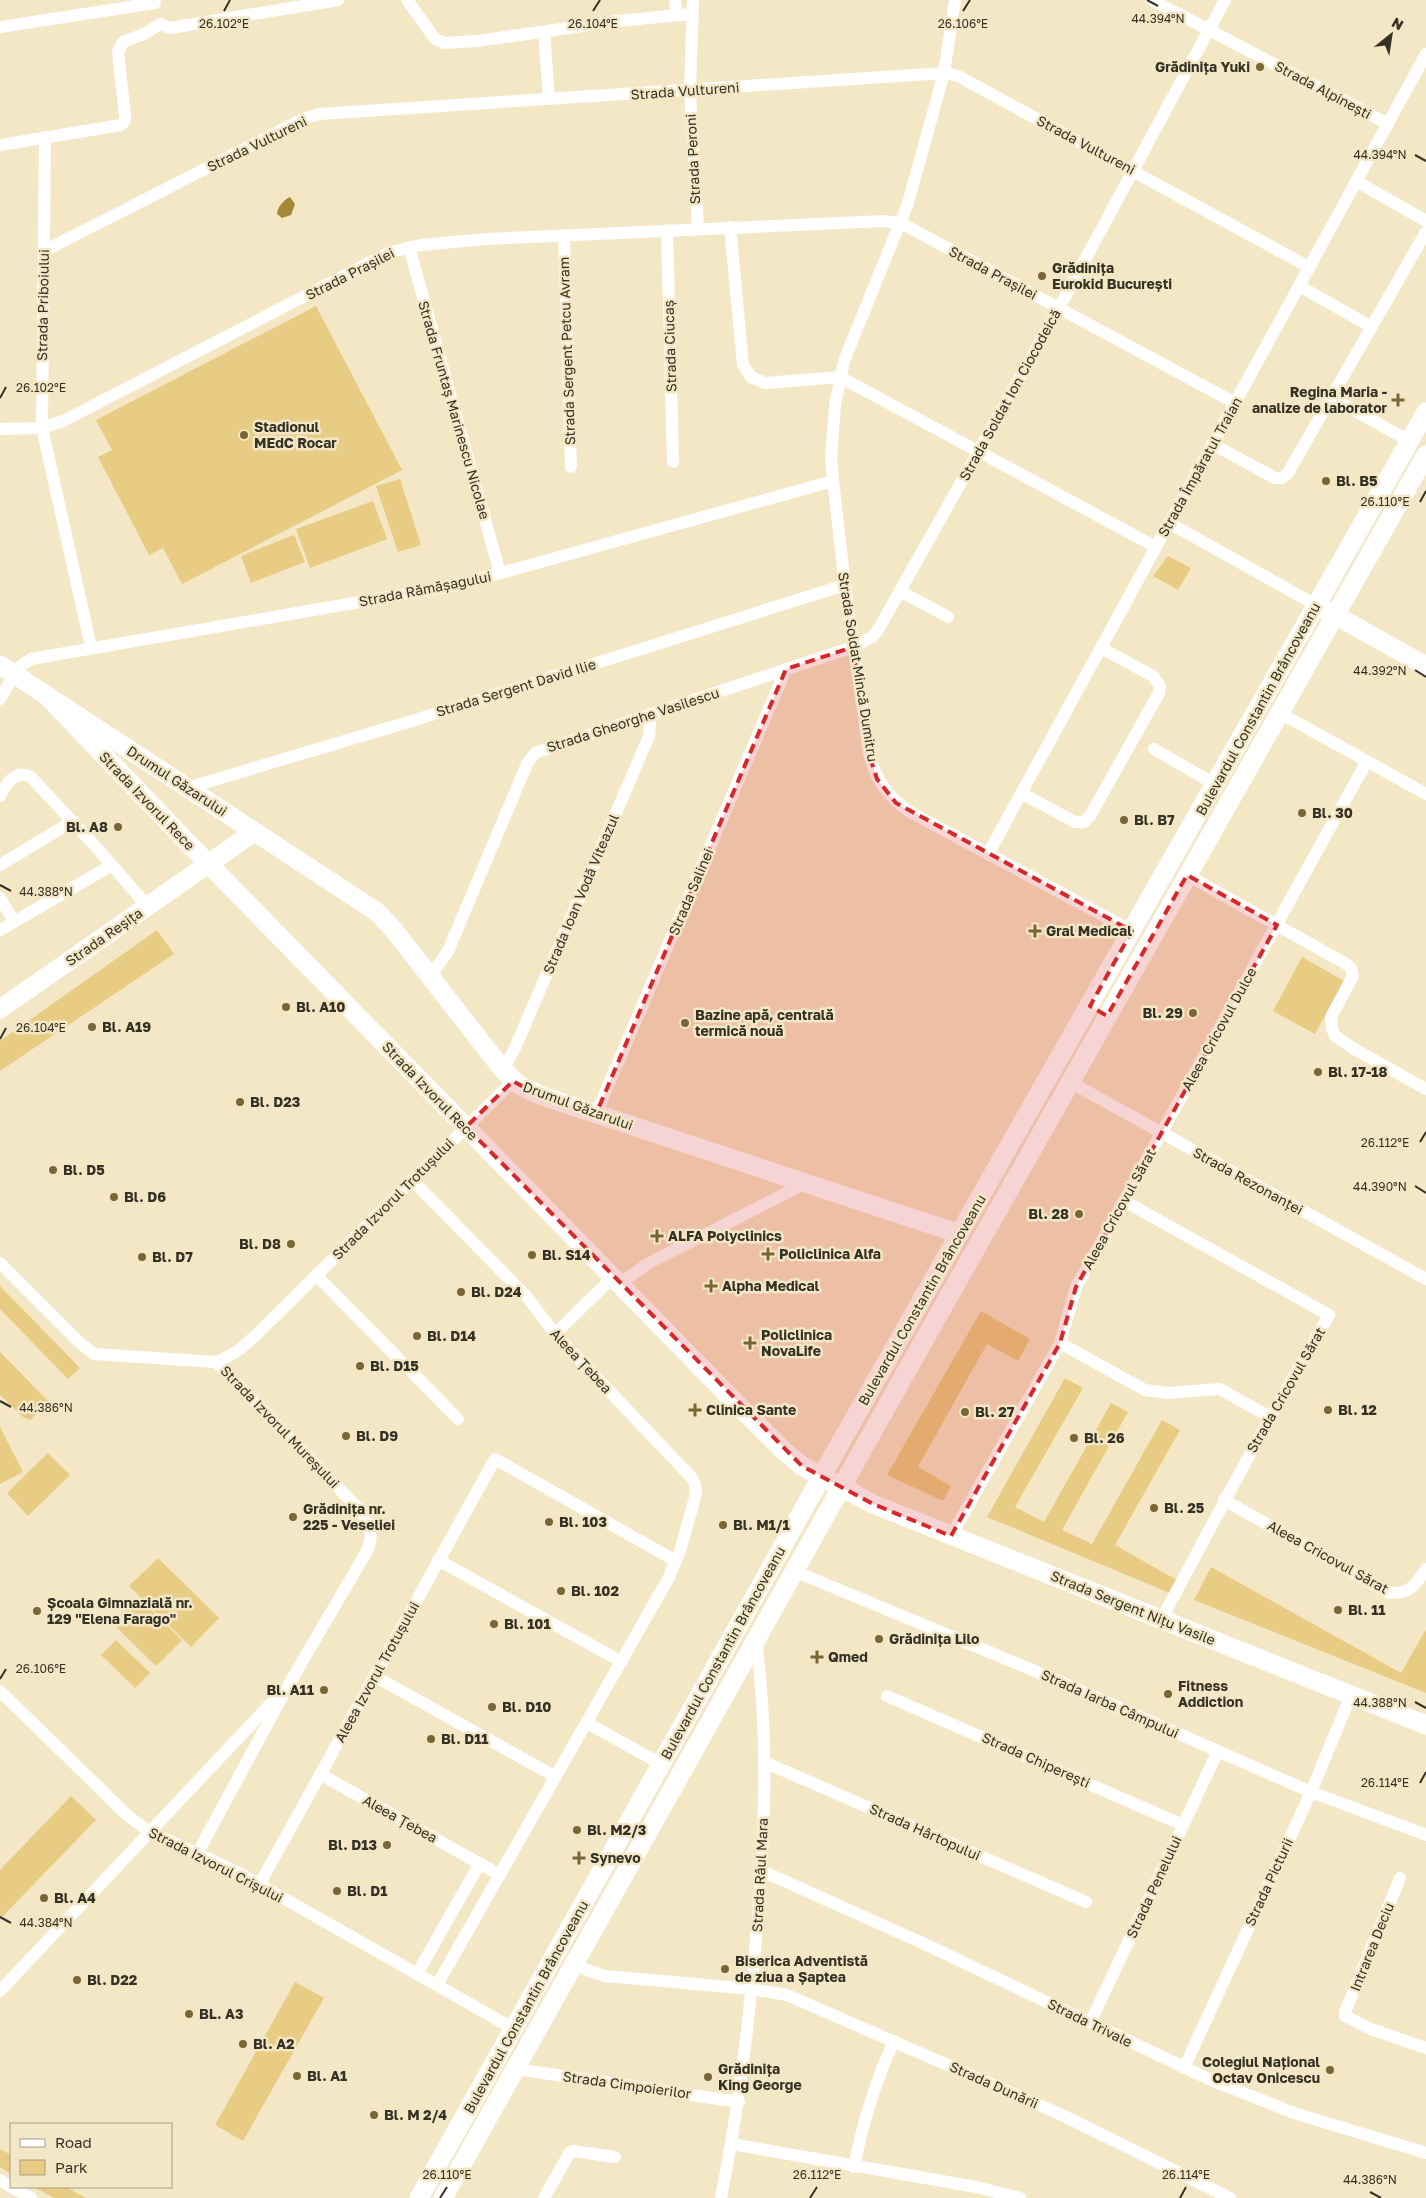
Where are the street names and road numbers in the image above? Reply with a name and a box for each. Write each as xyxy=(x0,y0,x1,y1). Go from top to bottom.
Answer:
street label: Strada Alpinești xyxy=(1272,57,1374,122)
street label: Strada Vultureni xyxy=(630,78,740,103)
street label: Strada Vultureni xyxy=(1034,111,1138,178)
street label: Strada Vultureni xyxy=(204,112,309,175)
street label: Strada Peroni xyxy=(682,113,703,205)
street label: Strada Prașilei xyxy=(946,242,1040,303)
street label: Strada Prașilei xyxy=(303,244,397,303)
street label: Strada Priboiului xyxy=(33,249,52,361)
street label: Strada Sergent Petcu Avram xyxy=(555,256,578,446)
street label: Strada Fruntaș Marinescu Nicolae xyxy=(415,299,494,521)
street label: Strada Ciucaș xyxy=(659,300,680,392)
street label: Strada Soldat Ion Ciocodeică xyxy=(955,306,1064,483)
street label: Strada Împăratul Traian xyxy=(1154,394,1245,539)
street label: Strada Rămășagului xyxy=(357,567,492,610)
street label: Strada Soldat Mincă Dumitru xyxy=(835,571,882,763)
street label: Bulevardul Constantin Brâncoveanu xyxy=(1192,599,1323,818)
street label: Strada Sergent David Ilie xyxy=(434,655,598,720)
street label: Strada Gheorghe Vasilescu xyxy=(544,684,721,755)
street label: Drumul Găzarului xyxy=(124,742,231,819)
street label: Strada Izvorul Rece xyxy=(96,748,199,853)
street label: Strada Ioan Vodă Viteazul xyxy=(539,811,622,976)
street label: Strada Salinei xyxy=(665,846,717,938)
street label: Strada Reșița xyxy=(62,904,145,969)
street label: Aleea Cricovul Dulce xyxy=(1178,964,1260,1093)
street label: Strada Izvorul Rece xyxy=(379,1038,482,1143)
street label: Drumul Găzarului xyxy=(521,1078,636,1133)
street label: Strada Izvorul Trotușului xyxy=(328,1134,457,1263)
street label: Strada Rezonanței xyxy=(1190,1143,1306,1218)
street label: Aleea Cricovul Sărat xyxy=(1078,1145,1159,1272)
street label: Bulevardul Constantin Brâncoveanu xyxy=(854,1191,989,1408)
street label: Strada Cricovul Sărat xyxy=(1243,1324,1328,1455)
street label: Aleea Țebea xyxy=(546,1325,616,1397)
street label: Strada Izvorul Mureșului xyxy=(217,1362,343,1491)
street label: Aleea Cricovul Sărat xyxy=(1265,1516,1392,1597)
street label: Bulevardul Constantin Brâncoveanu xyxy=(657,1543,788,1762)
street label: Strada Sergent Nițu Vasile xyxy=(1048,1567,1218,1648)
street label: Aleea Izvorul Trotușului xyxy=(331,1598,422,1745)
street label: Strada Iarba Câmpului xyxy=(1039,1665,1182,1742)
street label: Strada Chiperești xyxy=(980,1728,1093,1791)
street label: Aleea Țebea xyxy=(360,1791,440,1847)
street label: Strada Hârtopului xyxy=(867,1799,983,1864)
street label: Strada Râul Mara xyxy=(748,1817,771,1933)
street label: Strada Izvorul Crișului xyxy=(146,1823,286,1906)
street label: Strada Penelului xyxy=(1122,1833,1185,1941)
street label: Strada Picturii xyxy=(1241,1835,1296,1928)
street label: Bulevardul Constantin Brâncoveanu xyxy=(460,1897,591,2116)
street label: Intrarea Deciu xyxy=(1346,1900,1397,1994)
street label: Strada Trivale xyxy=(1045,1995,1135,2050)
street label: Strada Dunării xyxy=(947,2057,1041,2112)
street label: Strada Cimpoierilor xyxy=(562,2067,693,2102)

